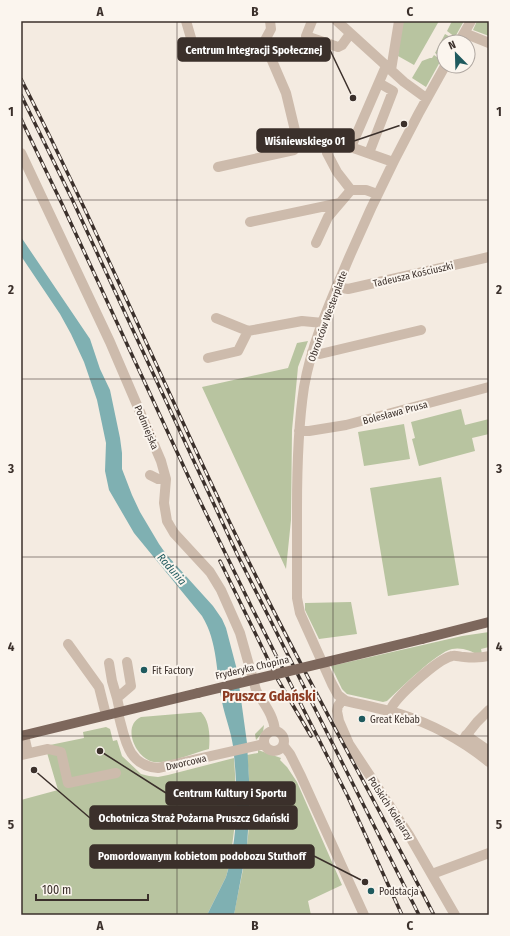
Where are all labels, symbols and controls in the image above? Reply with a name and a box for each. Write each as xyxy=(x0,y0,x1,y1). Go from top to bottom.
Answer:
text: A xyxy=(95,4,104,19)
text: B xyxy=(251,4,259,19)
text: C xyxy=(407,4,414,19)
north arrow xyxy=(436,34,476,74)
callout: Centrum Integracji Społecznej xyxy=(178,38,330,61)
text: N xyxy=(447,38,458,53)
text: Centrum Integracji Społecznej xyxy=(186,44,323,57)
text: 1 xyxy=(8,104,14,119)
text: 1 xyxy=(496,104,502,119)
callout: Wiśniewskiego 01 xyxy=(257,129,354,152)
text: Wiśniewskiego 01 xyxy=(265,135,345,148)
street label: Tadeusza Kościuszki xyxy=(372,260,455,290)
street label: Obrońców Westerplatte xyxy=(305,269,350,363)
text: 2 xyxy=(7,282,14,297)
text: 2 xyxy=(495,282,502,297)
street label: Bolesława Prusa xyxy=(362,399,429,427)
street label: Podmiejska xyxy=(131,403,161,451)
text: 3 xyxy=(7,461,14,476)
text: 3 xyxy=(495,461,502,476)
water label: Radunia xyxy=(154,551,189,588)
text: 4 xyxy=(8,639,15,654)
text: 4 xyxy=(496,639,503,654)
street label: Fryderyka Chopina xyxy=(214,654,290,682)
marker: Fit Factory xyxy=(139,665,149,675)
place label: Fit Factory xyxy=(152,665,194,677)
district label: Pruszcz Gdański xyxy=(222,688,316,705)
marker: Great Kebab xyxy=(357,714,367,724)
place label: Great Kebab xyxy=(370,714,420,726)
street label: Dworcowa xyxy=(165,752,208,773)
street label: Polskich Kolejarzy xyxy=(365,775,415,843)
callout: Centrum Kultury i Sportu xyxy=(166,782,295,805)
text: Centrum Kultury i Sportu xyxy=(173,787,287,800)
callout: Ochotnicza Straż Pożarna Pruszcz Gdański xyxy=(90,806,297,829)
text: Ochotnicza Straż Pożarna Pruszcz Gdański xyxy=(99,812,290,825)
text: 5 xyxy=(8,817,14,832)
text: 5 xyxy=(496,817,502,832)
callout: Pomordowanym kobietom podobozu Stuthoff xyxy=(90,845,314,868)
text: Pomordowanym kobietom podobozu Stuthoff xyxy=(98,850,307,863)
scale bar xyxy=(36,876,148,902)
text: 100 m xyxy=(42,883,71,897)
marker: Podstacja xyxy=(366,886,376,896)
place label: Podstacja xyxy=(379,886,419,898)
text: A xyxy=(95,918,104,933)
text: B xyxy=(251,918,259,933)
text: C xyxy=(407,918,414,933)

